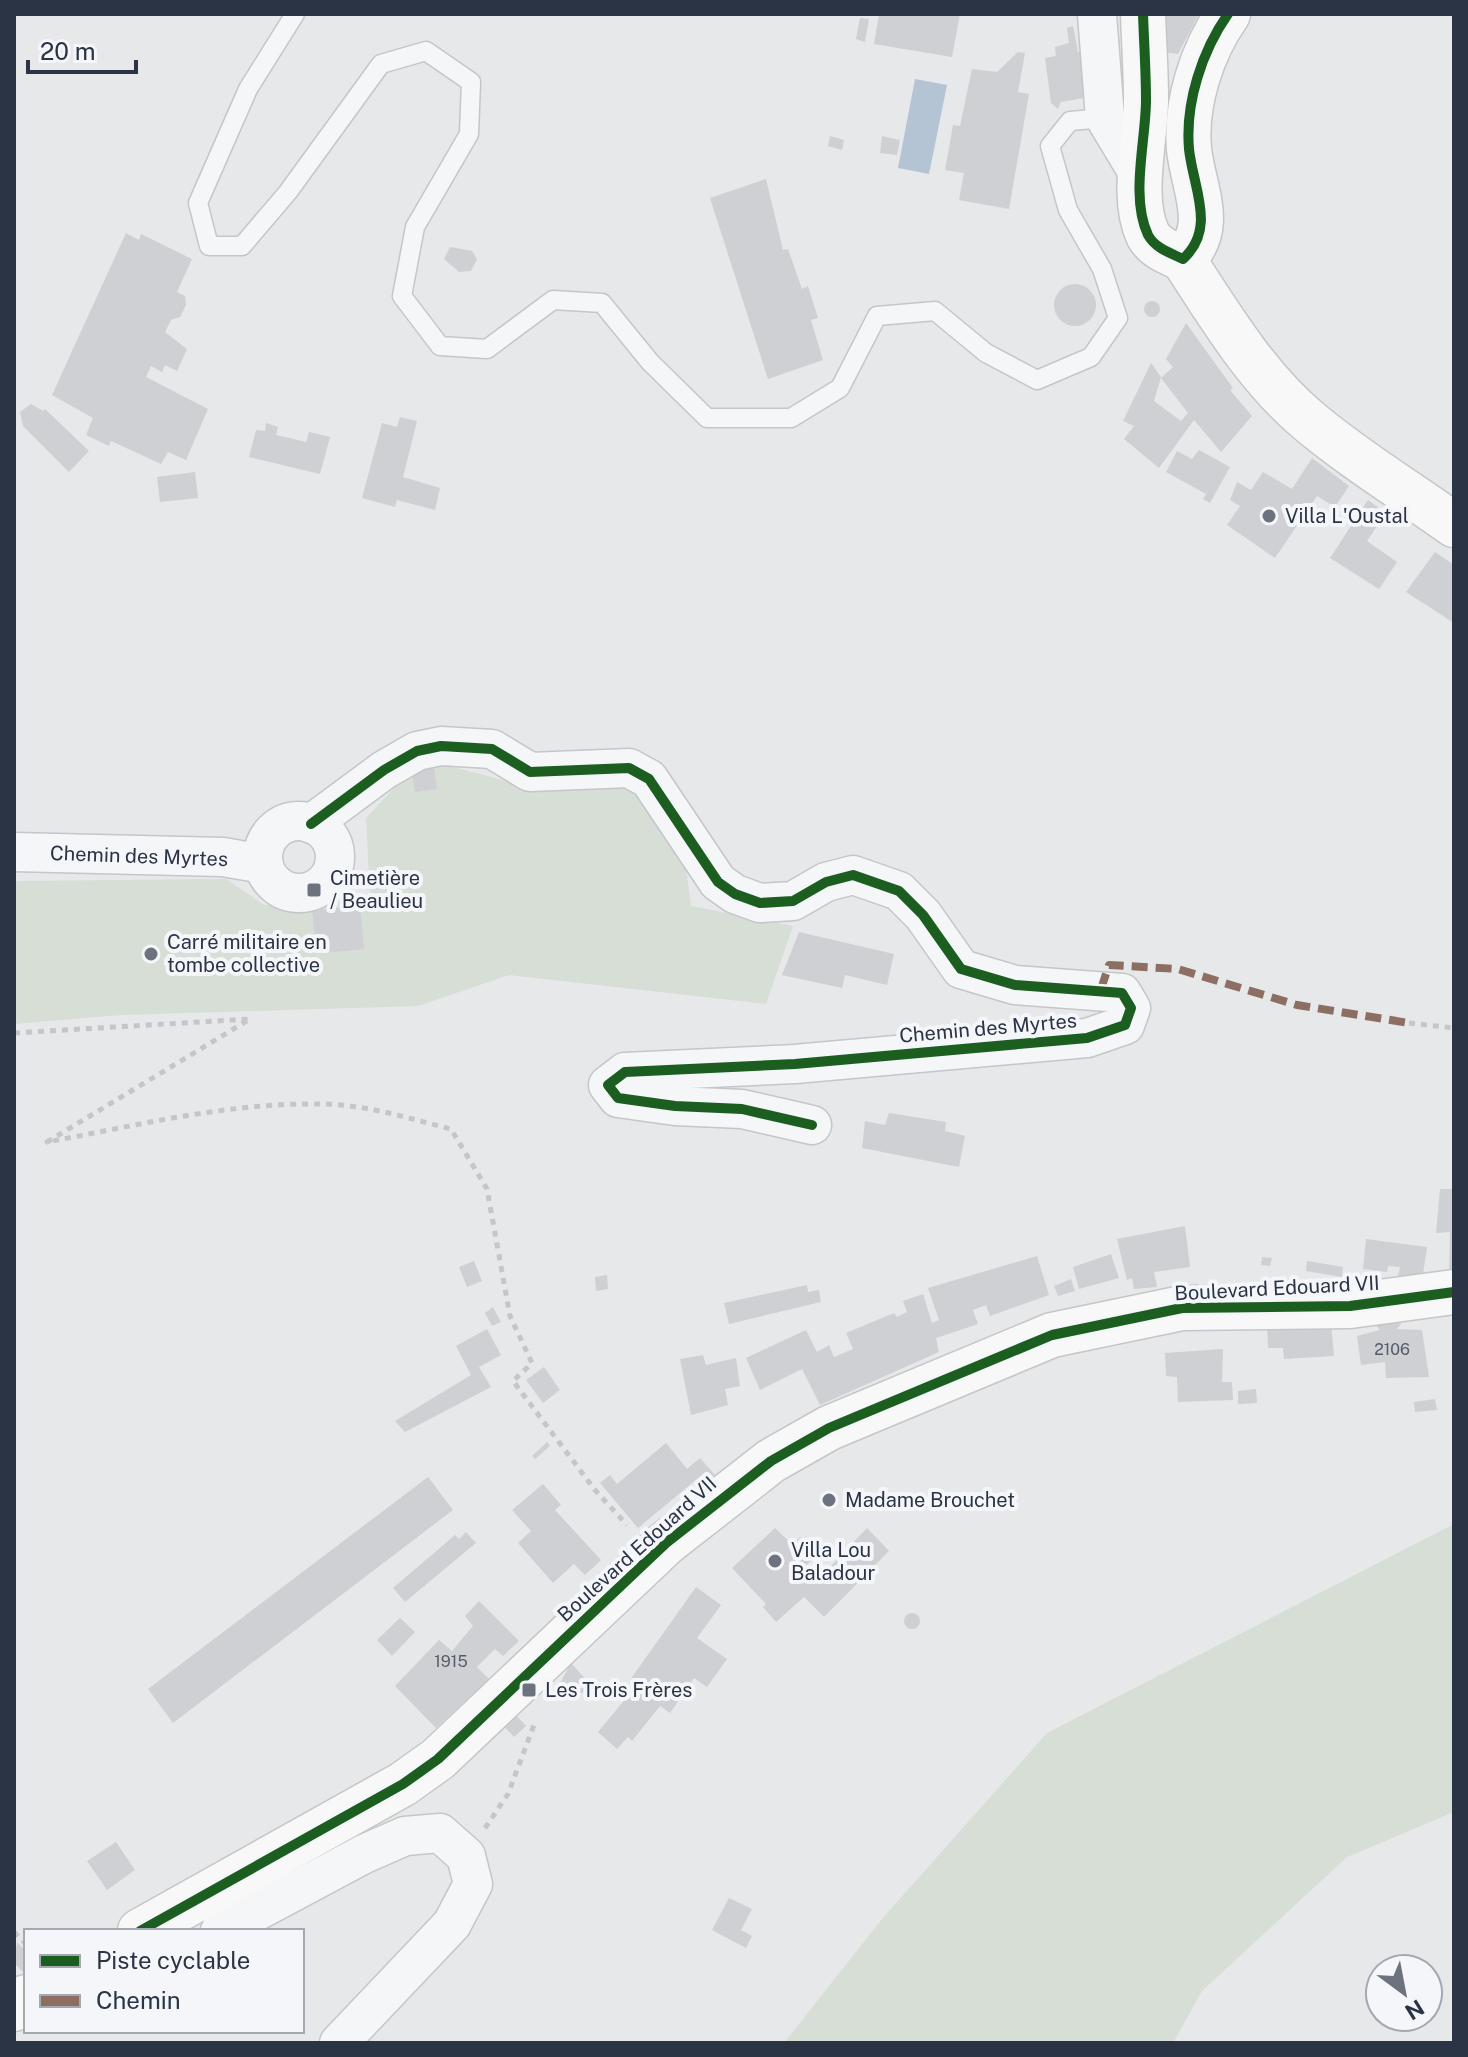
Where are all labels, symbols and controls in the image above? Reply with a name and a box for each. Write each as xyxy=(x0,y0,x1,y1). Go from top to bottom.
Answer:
scale bar xyxy=(28,24,136,74)
text: 20 m xyxy=(40,37,96,65)
place label: Villa L'Oustal xyxy=(1285,504,1409,528)
marker: Villa L'Oustal xyxy=(1260,507,1278,525)
street label: Chemin des Myrtes xyxy=(50,841,228,871)
place label: Cimetière / Beaulieu xyxy=(330,866,423,913)
marker: Cimetière / Beaulieu xyxy=(305,881,323,899)
place label: Carré militaire en tombe collective xyxy=(167,930,327,977)
marker: Carré militaire en tombe collective xyxy=(142,945,160,963)
street label: Chemin des Myrtes xyxy=(898,1008,1078,1048)
street label: Boulevard Edouard VII xyxy=(1174,1271,1380,1305)
house number: 2106 xyxy=(1374,1340,1410,1359)
street label: Boulevard Edouard VII xyxy=(553,1471,721,1627)
place label: Madame Brouchet xyxy=(845,1488,1015,1512)
marker: Madame Brouchet xyxy=(820,1491,838,1509)
place label: Villa Lou Baladour xyxy=(791,1538,875,1585)
marker: Villa Lou Baladour xyxy=(766,1552,784,1570)
house number: 1915 xyxy=(434,1652,468,1671)
place label: Les Trois Frères xyxy=(545,1678,692,1702)
marker: Les Trois Frères xyxy=(520,1681,538,1699)
legend xyxy=(24,1929,304,2033)
text: Piste cyclable xyxy=(96,1946,250,1974)
north arrow xyxy=(1364,1953,1444,2033)
text: Chemin xyxy=(96,1986,181,2014)
text: N xyxy=(1400,1994,1429,2026)

